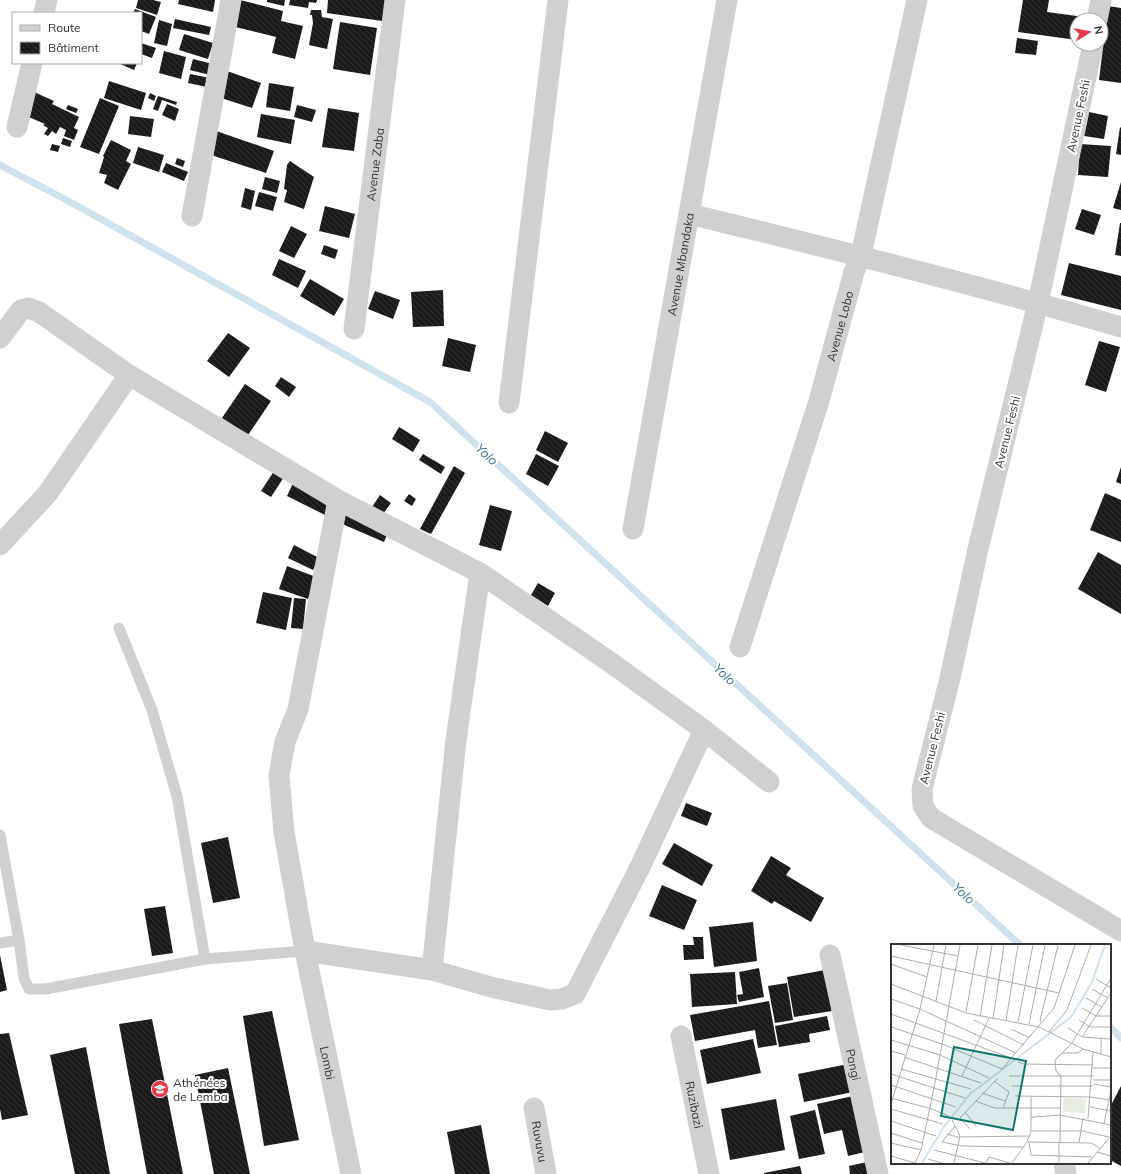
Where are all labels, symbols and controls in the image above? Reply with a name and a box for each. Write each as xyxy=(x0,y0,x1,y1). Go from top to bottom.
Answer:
legend xyxy=(12,12,142,64)
north arrow xyxy=(1069,12,1109,52)
text: Route xyxy=(48,20,81,35)
text: N xyxy=(1091,25,1106,36)
text: Bâtiment xyxy=(48,40,99,55)
street label: Avenue Feshi xyxy=(1063,78,1093,154)
street label: Avenue Zaba xyxy=(363,127,387,202)
street label: Avenue Mbandaka xyxy=(664,211,697,317)
street label: Avenue Lobo xyxy=(823,289,856,363)
street label: Avenue Feshi xyxy=(991,394,1023,470)
water label: Yolo xyxy=(472,440,502,468)
water label: Yolo xyxy=(710,660,740,688)
street label: Avenue Feshi xyxy=(916,710,948,786)
water label: Yolo xyxy=(949,879,979,907)
inset map xyxy=(891,944,1111,1164)
street label: Lombi xyxy=(317,1045,339,1081)
street label: Pangi xyxy=(843,1047,865,1082)
place label: Athénées de Lemba xyxy=(173,1075,228,1104)
school or university icon: Athénées de Lemba xyxy=(150,1079,170,1099)
street label: Ruzibazi xyxy=(683,1080,707,1130)
street label: Ruvuvu xyxy=(529,1120,551,1163)

